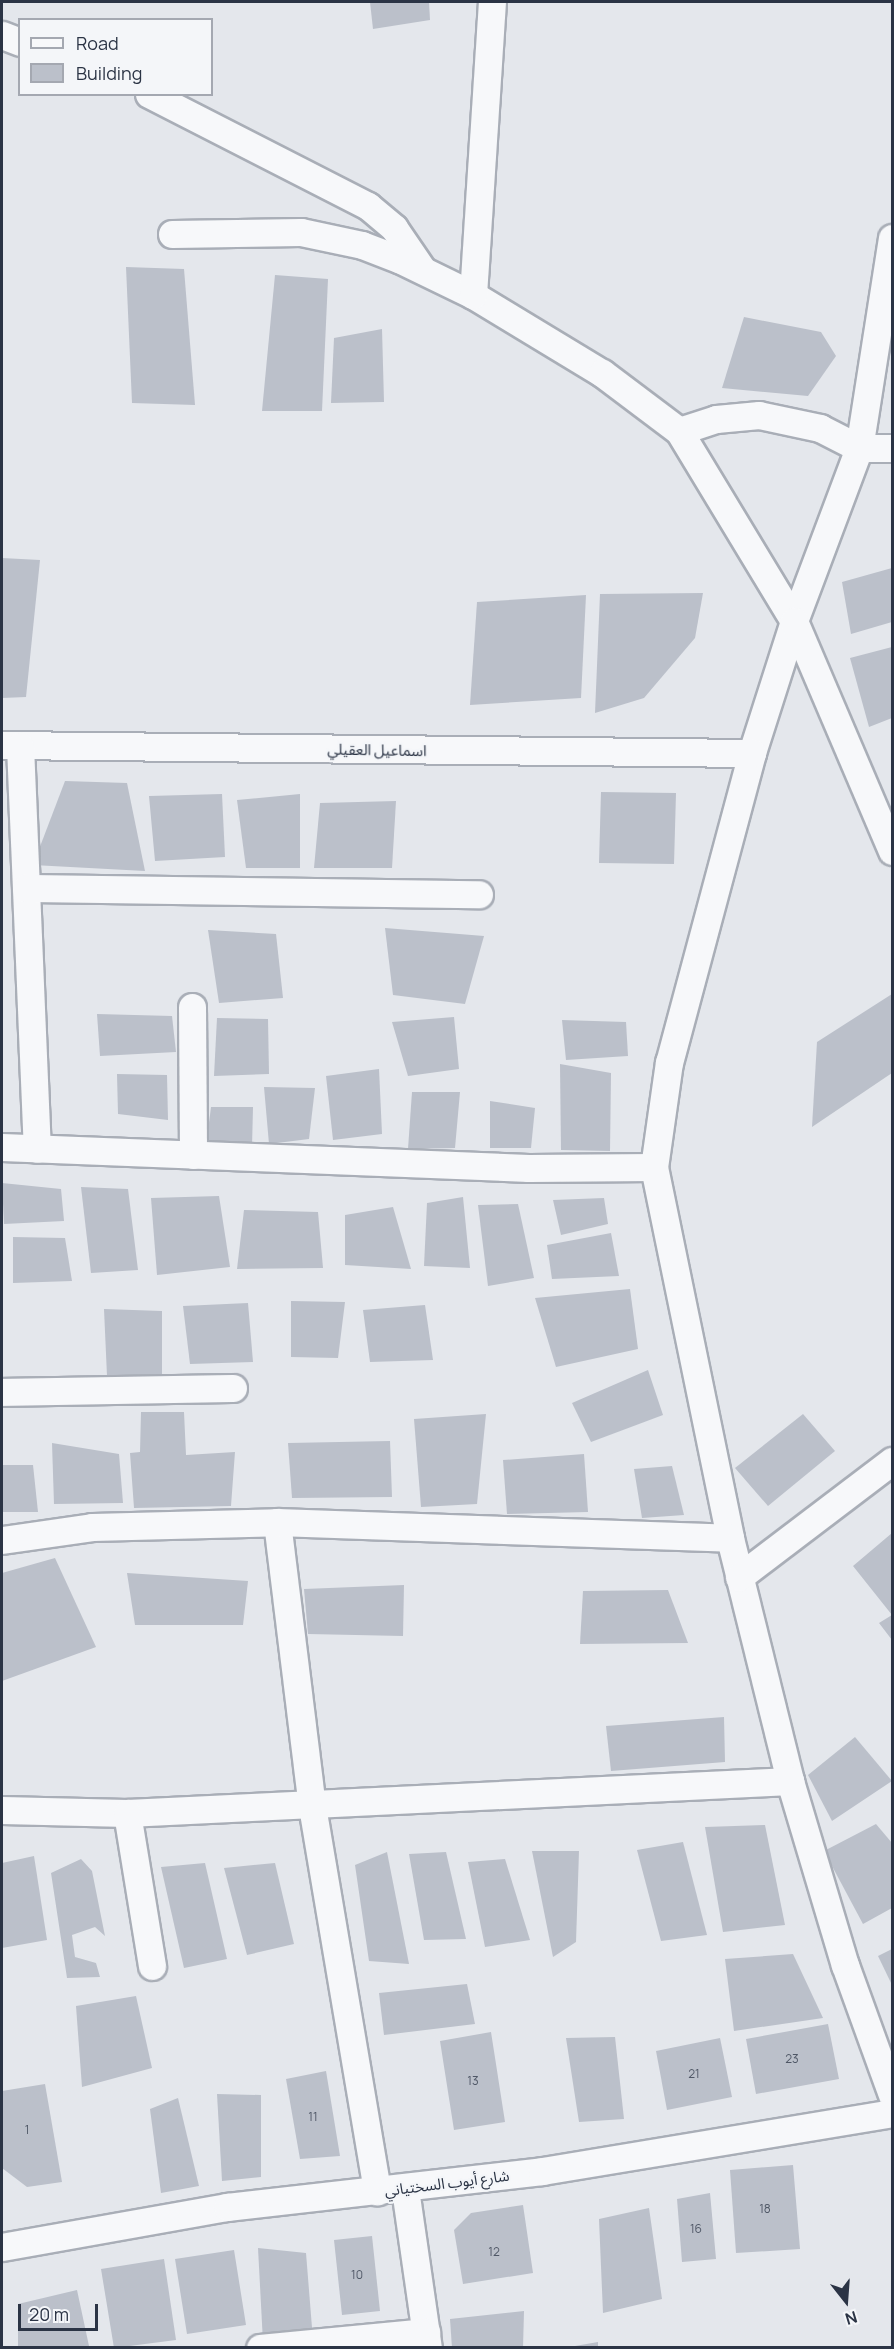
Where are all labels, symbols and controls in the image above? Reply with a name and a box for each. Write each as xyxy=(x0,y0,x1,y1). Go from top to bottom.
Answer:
legend xyxy=(18,18,213,96)
text: Road xyxy=(76,31,119,55)
text: Building xyxy=(76,61,142,85)
street label: اسماعيل العقيلي xyxy=(327,740,427,760)
house number: 23 xyxy=(785,2052,799,2066)
house number: 21 xyxy=(688,2067,700,2081)
house number: 13 xyxy=(467,2074,479,2088)
house number: 11 xyxy=(308,2110,318,2124)
house number: 1 xyxy=(25,2123,29,2137)
street label: شارع أيوب السختياني xyxy=(384,2166,510,2200)
house number: 18 xyxy=(759,2202,771,2216)
house number: 16 xyxy=(690,2222,702,2236)
house number: 12 xyxy=(488,2245,500,2259)
house number: 10 xyxy=(351,2268,363,2282)
north arrow xyxy=(816,2271,876,2331)
scale bar xyxy=(21,2292,100,2330)
text: 20 m xyxy=(29,2302,69,2326)
text: N xyxy=(843,2306,860,2330)

